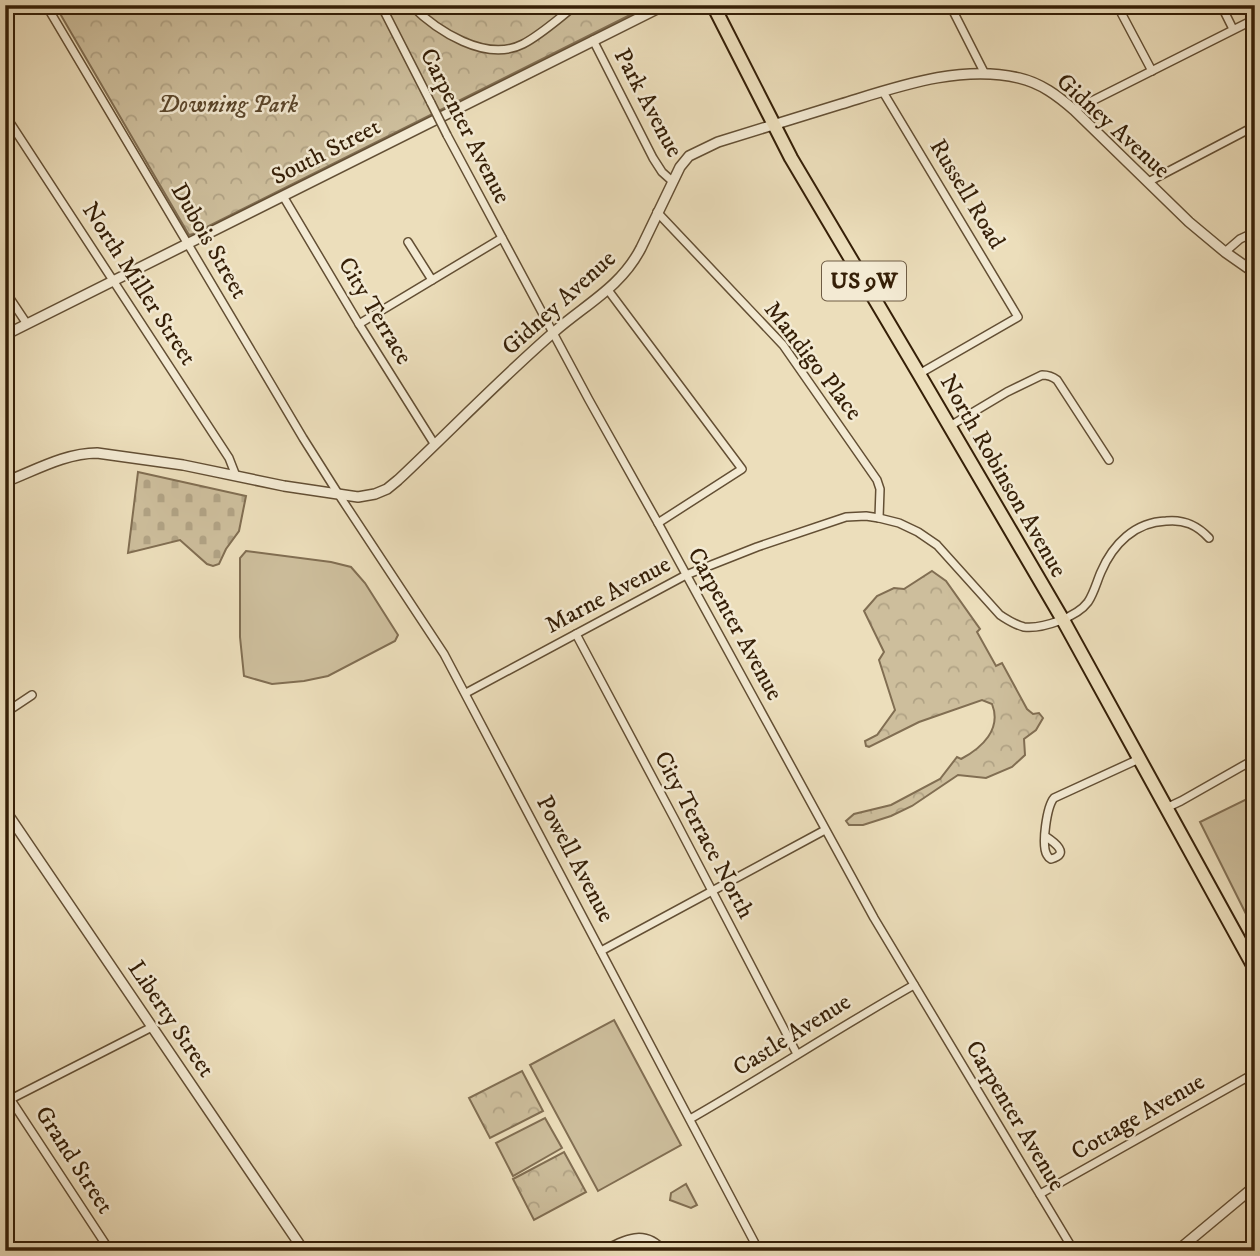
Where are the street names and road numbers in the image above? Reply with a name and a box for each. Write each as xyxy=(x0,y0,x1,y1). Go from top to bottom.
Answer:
street label: Carpenter Avenue xyxy=(413,43,517,209)
street label: Park Avenue xyxy=(607,43,689,163)
street label: Gidney Avenue xyxy=(1050,67,1176,185)
street label: South Street xyxy=(267,112,386,192)
street label: Russell Road xyxy=(923,134,1011,254)
street label: Dubois Street xyxy=(164,178,254,304)
street label: North Miller Street xyxy=(75,197,203,371)
street label: Gidney Avenue xyxy=(496,244,622,362)
street label: City Terrace xyxy=(331,252,419,370)
road number: US 9W xyxy=(822,262,906,300)
street label: Mandigo Place xyxy=(757,296,869,427)
street label: North Robinson Avenue xyxy=(933,369,1073,583)
street label: Carpenter Avenue xyxy=(681,542,789,706)
street label: Marne Avenue xyxy=(540,549,676,641)
street label: City Terrace North xyxy=(647,746,761,924)
street label: Powell Avenue xyxy=(529,791,621,928)
street label: Liberty Street xyxy=(121,955,221,1083)
street label: Castle Avenue xyxy=(728,987,857,1083)
street label: Carpenter Avenue xyxy=(958,1035,1072,1197)
street label: Cottage Avenue xyxy=(1066,1067,1210,1167)
street label: Grand Street xyxy=(28,1101,120,1220)

